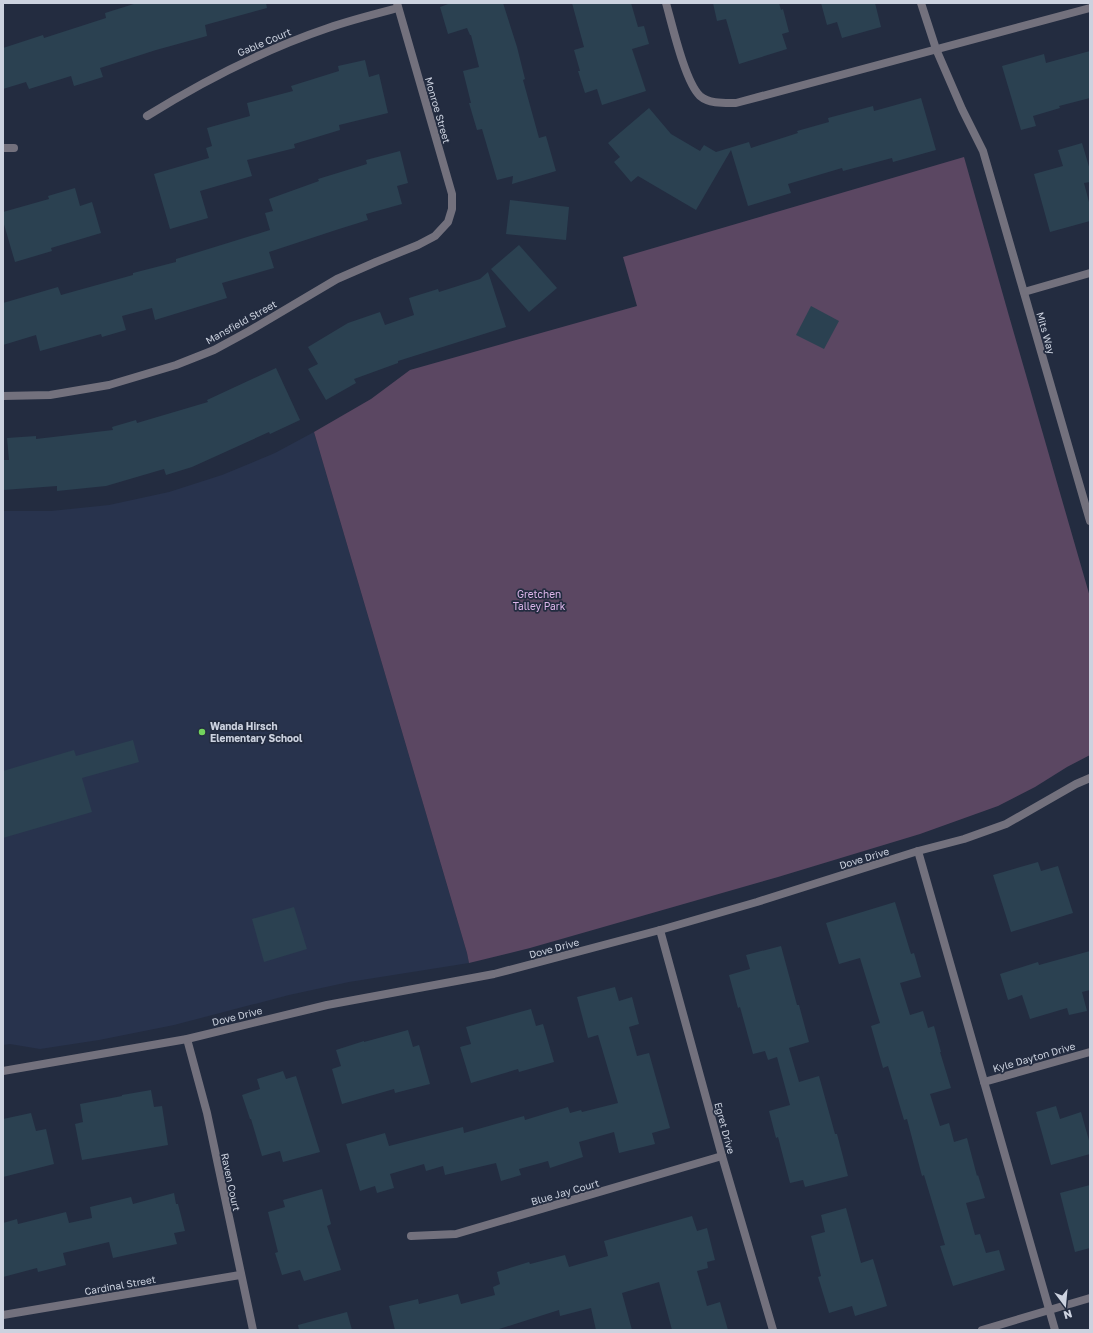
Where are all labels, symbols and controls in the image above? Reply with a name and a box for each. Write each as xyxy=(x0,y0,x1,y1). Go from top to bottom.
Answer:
street label: Gable Court xyxy=(235,25,293,59)
street label: Monroe Street xyxy=(423,75,453,145)
street label: Mansfield Street xyxy=(203,298,279,346)
street label: Mits Way xyxy=(1034,311,1058,356)
park label: Gretchen Talley Park xyxy=(513,588,566,612)
place label: Wanda Hirsch Elementary School xyxy=(210,720,303,744)
marker: Wanda Hirsch Elementary School xyxy=(197,727,207,737)
street label: Dove Drive xyxy=(838,845,890,871)
street label: Dove Drive xyxy=(528,936,581,960)
street label: Dove Drive xyxy=(211,1004,264,1028)
street label: Kyle Dayton Drive xyxy=(991,1039,1077,1075)
street label: Egret Drive xyxy=(712,1101,738,1155)
street label: Raven Court xyxy=(219,1152,243,1212)
street label: Blue Jay Court xyxy=(530,1177,600,1207)
street label: Cardinal Street xyxy=(83,1273,157,1297)
north arrow xyxy=(1045,1285,1085,1325)
text: N xyxy=(1062,1308,1074,1322)

